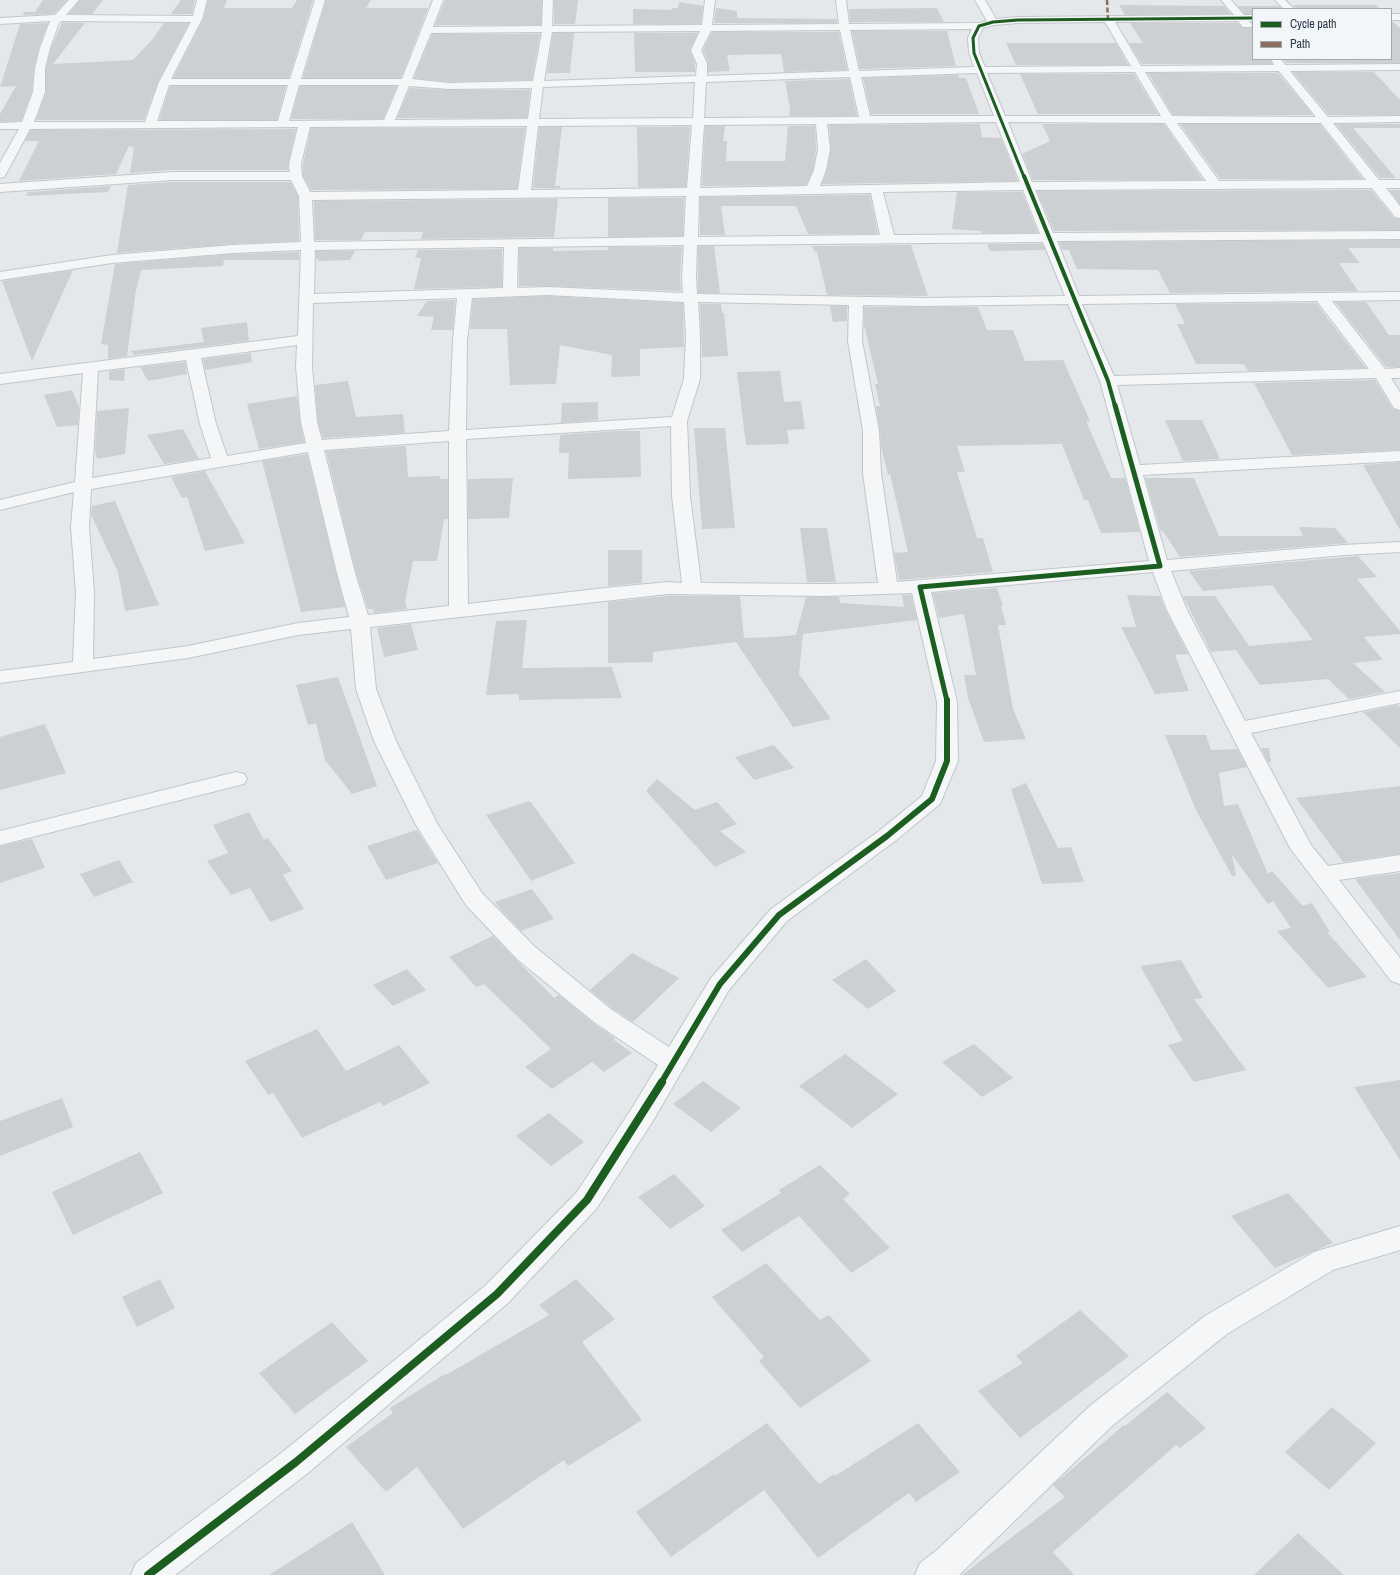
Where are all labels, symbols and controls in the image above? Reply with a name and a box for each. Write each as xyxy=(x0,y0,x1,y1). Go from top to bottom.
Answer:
legend xyxy=(1252,8,1392,60)
text: Cycle path xyxy=(1290,16,1337,32)
text: Path xyxy=(1290,36,1310,52)

